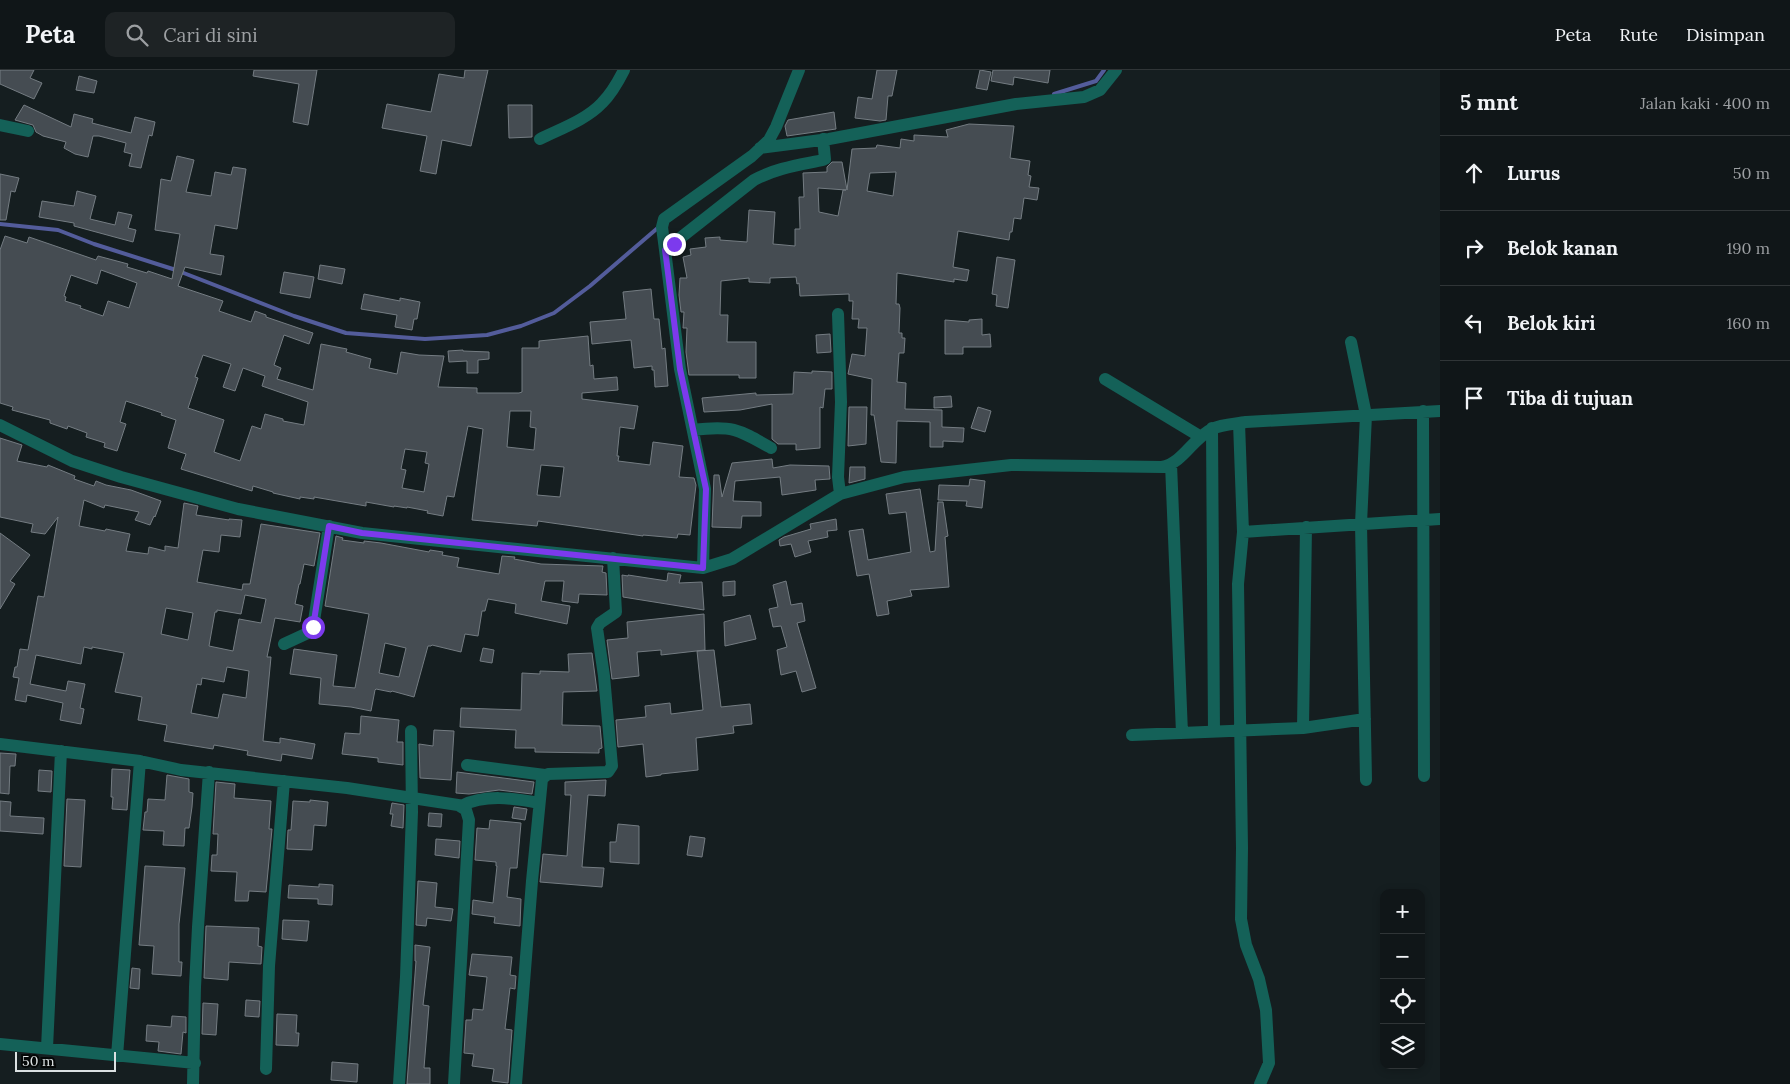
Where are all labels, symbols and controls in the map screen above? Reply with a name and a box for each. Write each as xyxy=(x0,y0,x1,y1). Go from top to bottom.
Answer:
search box xyxy=(105,12,455,57)
text: Peta xyxy=(25,19,75,50)
icon: search xyxy=(123,21,151,49)
text: Cari di sini xyxy=(163,23,258,47)
text: Peta xyxy=(1555,23,1591,46)
text: Rute xyxy=(1619,23,1658,46)
text: Disimpan xyxy=(1686,23,1765,46)
text: 5 mnt xyxy=(1460,89,1518,116)
text: Jalan kaki · 400 m xyxy=(1640,93,1770,113)
icon: ahead xyxy=(1460,159,1488,187)
text: Lurus xyxy=(1507,161,1560,185)
text: 50 m xyxy=(1733,163,1770,183)
route end xyxy=(663,233,686,256)
icon: right xyxy=(1460,234,1488,262)
text: Belok kanan xyxy=(1507,236,1618,260)
text: 190 m xyxy=(1726,238,1770,258)
icon: left xyxy=(1460,309,1488,337)
text: Belok kiri xyxy=(1507,311,1596,335)
text: 160 m xyxy=(1726,313,1770,333)
icon: arrive xyxy=(1460,384,1488,412)
text: Tiba di tujuan xyxy=(1507,386,1633,410)
route start xyxy=(302,616,325,639)
map controls xyxy=(1380,889,1425,1069)
button: + xyxy=(1380,889,1425,934)
button: − xyxy=(1380,934,1425,979)
button: locate xyxy=(1380,979,1425,1024)
button: layers xyxy=(1380,1024,1425,1069)
scale bar xyxy=(15,1049,116,1072)
text: 50 m xyxy=(22,1052,55,1070)

